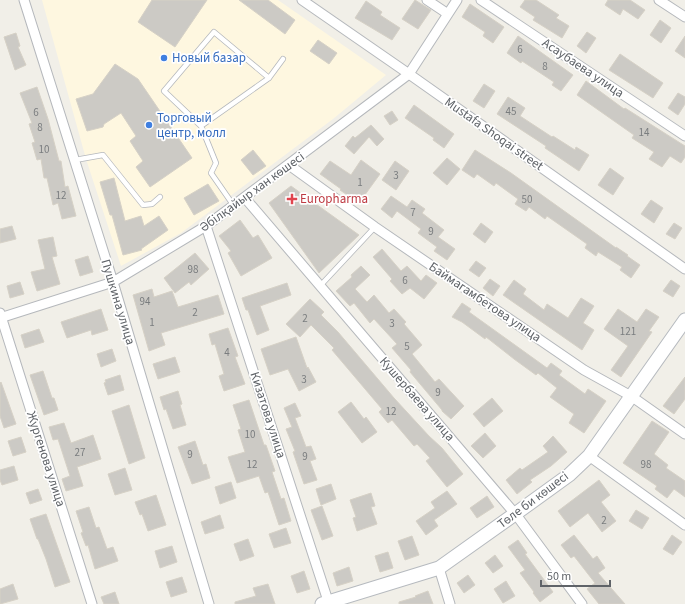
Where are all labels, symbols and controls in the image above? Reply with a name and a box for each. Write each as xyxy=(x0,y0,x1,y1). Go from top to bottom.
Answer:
street label: Асаубаева улица xyxy=(538,34,628,102)
house number: 6 xyxy=(517,42,523,57)
place label: Новый базар xyxy=(172,49,246,67)
marker: Новый базар xyxy=(159,53,169,63)
house number: 8 xyxy=(542,59,548,74)
street label: Mustafa Shoqai street xyxy=(441,93,547,175)
house number: 45 xyxy=(506,104,516,119)
house number: 6 xyxy=(33,105,39,120)
place label: Торговый центр, молл xyxy=(157,109,226,142)
house number: 8 xyxy=(37,120,43,135)
marker: Торговый центр, молл xyxy=(144,120,154,130)
house number: 14 xyxy=(639,125,650,140)
house number: 10 xyxy=(39,142,49,157)
street label: Әбілқайыр хан көшесі xyxy=(196,148,308,236)
house number: 3 xyxy=(393,168,399,183)
house number: 1 xyxy=(357,175,363,190)
house number: 12 xyxy=(56,188,66,203)
place label: Europharma xyxy=(300,190,368,208)
house number: 50 xyxy=(522,192,532,207)
marker: Europharma xyxy=(287,194,297,204)
house number: 7 xyxy=(410,205,416,220)
house number: 9 xyxy=(428,224,434,239)
street label: Пушкина улица xyxy=(96,257,140,347)
street label: Баймагамбетова улица xyxy=(425,258,545,346)
house number: 98 xyxy=(188,262,199,277)
house number: 6 xyxy=(402,273,408,288)
house number: 94 xyxy=(140,294,151,309)
house number: 2 xyxy=(192,305,198,320)
house number: 2 xyxy=(302,311,308,326)
house number: 1 xyxy=(149,315,155,330)
house number: 3 xyxy=(389,316,395,331)
house number: 121 xyxy=(620,324,636,339)
house number: 5 xyxy=(404,339,410,354)
house number: 4 xyxy=(224,345,230,360)
street label: Кушербаева улица xyxy=(375,353,459,445)
street label: Кизатова улица xyxy=(246,369,290,461)
house number: 3 xyxy=(301,372,307,387)
house number: 9 xyxy=(435,385,441,400)
house number: 12 xyxy=(386,404,396,419)
street label: Жургенова улица xyxy=(22,409,70,509)
house number: 10 xyxy=(245,427,255,442)
house number: 27 xyxy=(75,445,85,460)
house number: 9 xyxy=(187,447,193,462)
house number: 9 xyxy=(302,449,308,464)
house number: 12 xyxy=(247,457,257,472)
house number: 98 xyxy=(641,457,652,472)
street label: Төле би көшесі xyxy=(494,467,572,533)
house number: 2 xyxy=(601,513,607,528)
scale bar xyxy=(541,562,610,588)
text: 50 m xyxy=(547,568,571,585)

